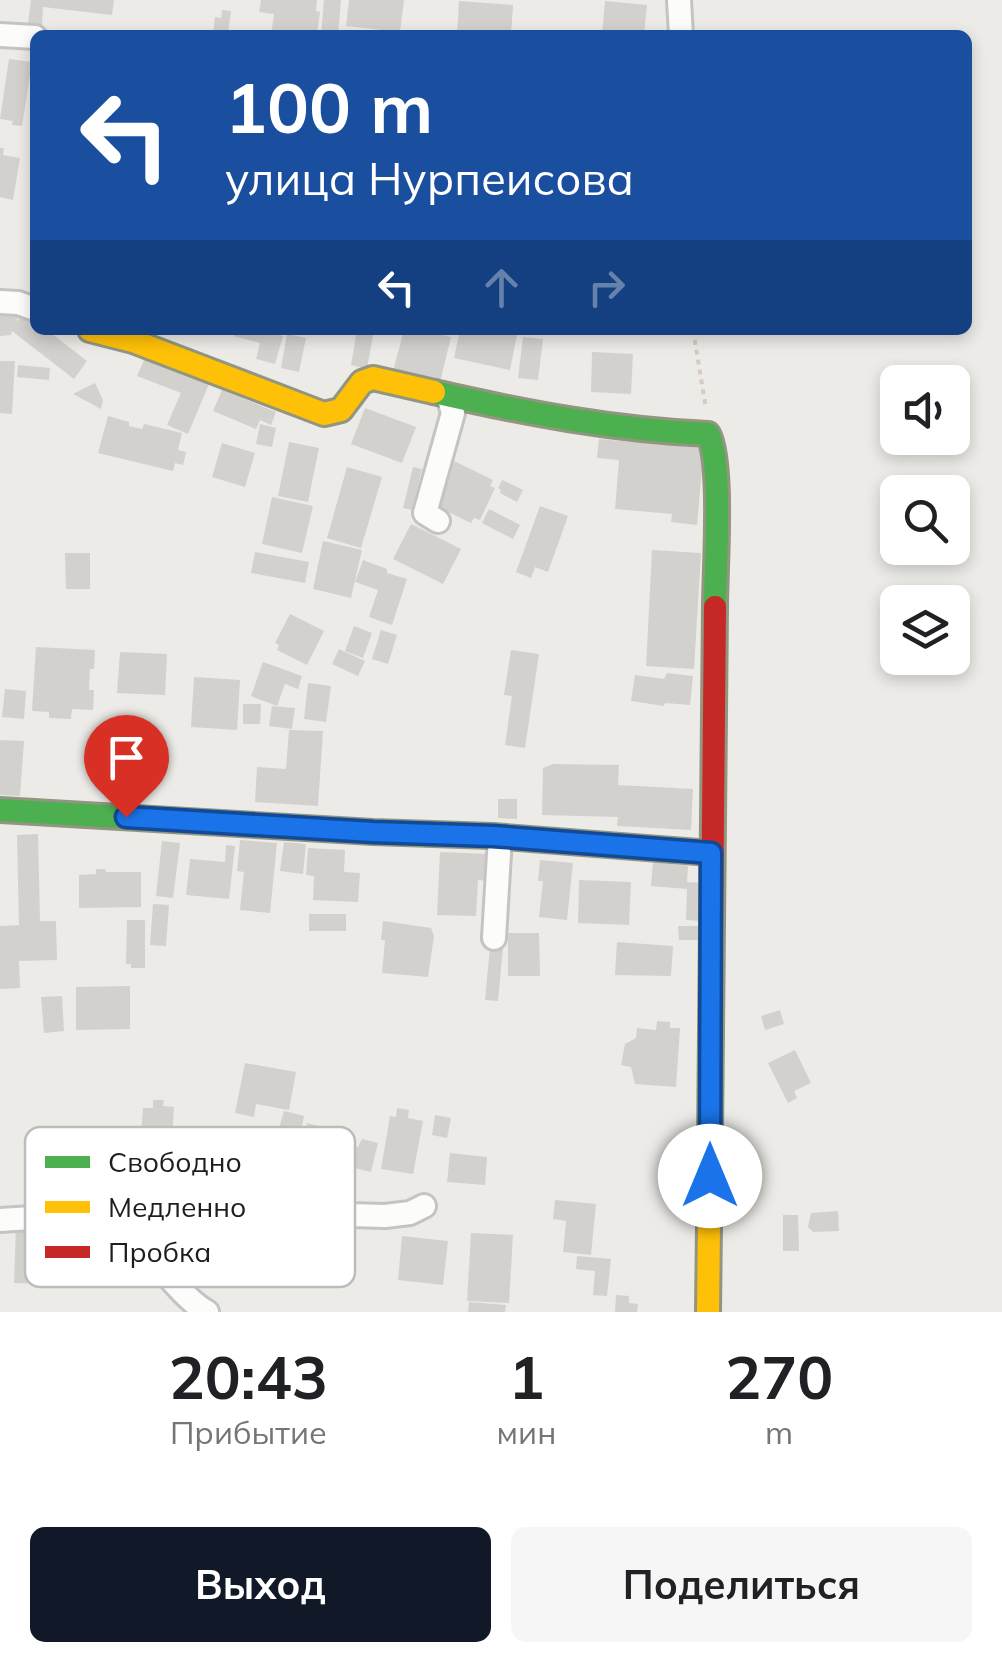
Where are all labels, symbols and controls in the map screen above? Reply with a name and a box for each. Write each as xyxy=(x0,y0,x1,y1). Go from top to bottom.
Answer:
text: 100 m xyxy=(225,63,433,151)
icon: left xyxy=(60,70,190,200)
text: улица Нурпеисова xyxy=(225,150,634,206)
icon: left xyxy=(369,260,424,315)
icon: ahead xyxy=(474,260,529,315)
icon: right xyxy=(579,260,634,315)
map controls xyxy=(880,365,970,675)
button: sound xyxy=(880,365,970,455)
button: search xyxy=(880,475,970,565)
button: layers xyxy=(880,585,970,675)
pin xyxy=(84,715,169,818)
icon: arrive xyxy=(99,730,154,785)
position arrow xyxy=(658,1124,762,1228)
legend xyxy=(25,1127,355,1287)
text: Свободно xyxy=(108,1144,242,1179)
text: Медленно xyxy=(108,1189,246,1224)
text: Пробка xyxy=(108,1234,211,1269)
text: 20:43 xyxy=(169,1339,328,1414)
text: 1 xyxy=(508,1339,544,1414)
text: 270 xyxy=(725,1339,833,1414)
text: Прибытие xyxy=(170,1412,327,1452)
text: мин xyxy=(497,1412,556,1452)
text: m xyxy=(765,1412,793,1452)
button: Выход xyxy=(30,1527,491,1642)
button: Поделиться xyxy=(511,1527,972,1642)

